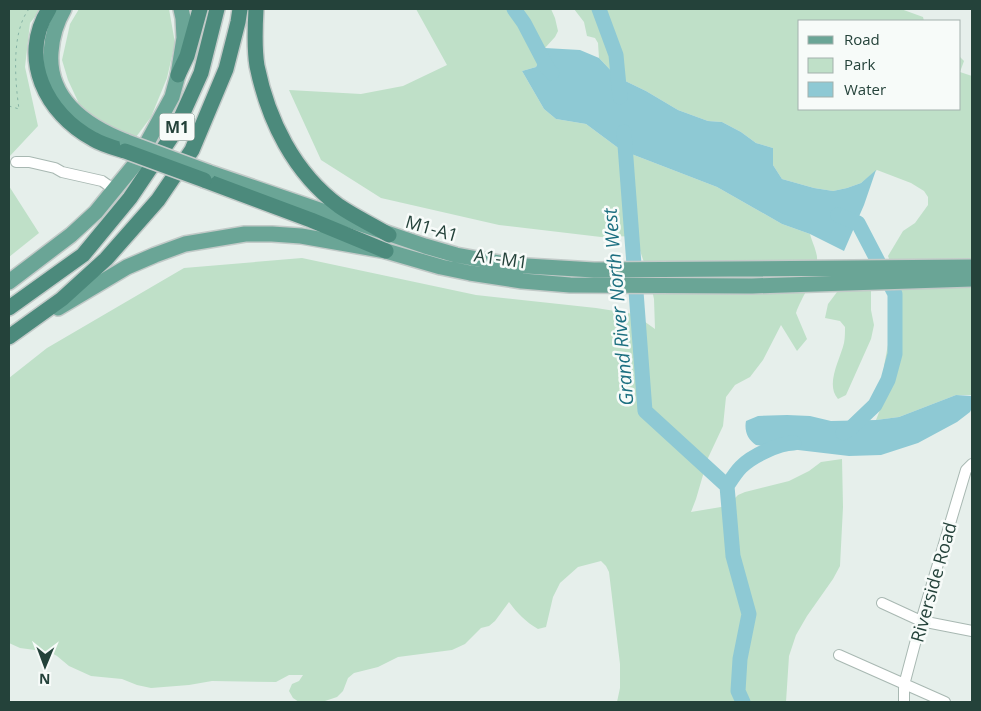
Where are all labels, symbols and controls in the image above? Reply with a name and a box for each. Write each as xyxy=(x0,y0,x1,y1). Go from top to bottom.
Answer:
legend xyxy=(798,20,961,110)
text: Road xyxy=(844,29,880,49)
text: Park xyxy=(844,54,875,74)
text: Water xyxy=(844,79,886,99)
road number: M1 xyxy=(160,114,194,140)
water label: Grand River North West xyxy=(596,206,640,407)
street label: M1-A1 xyxy=(403,209,461,247)
street label: A1-M1 xyxy=(473,242,529,274)
street label: Riverside Road xyxy=(904,519,962,645)
north arrow xyxy=(20,641,70,691)
text: N xyxy=(39,670,51,689)

